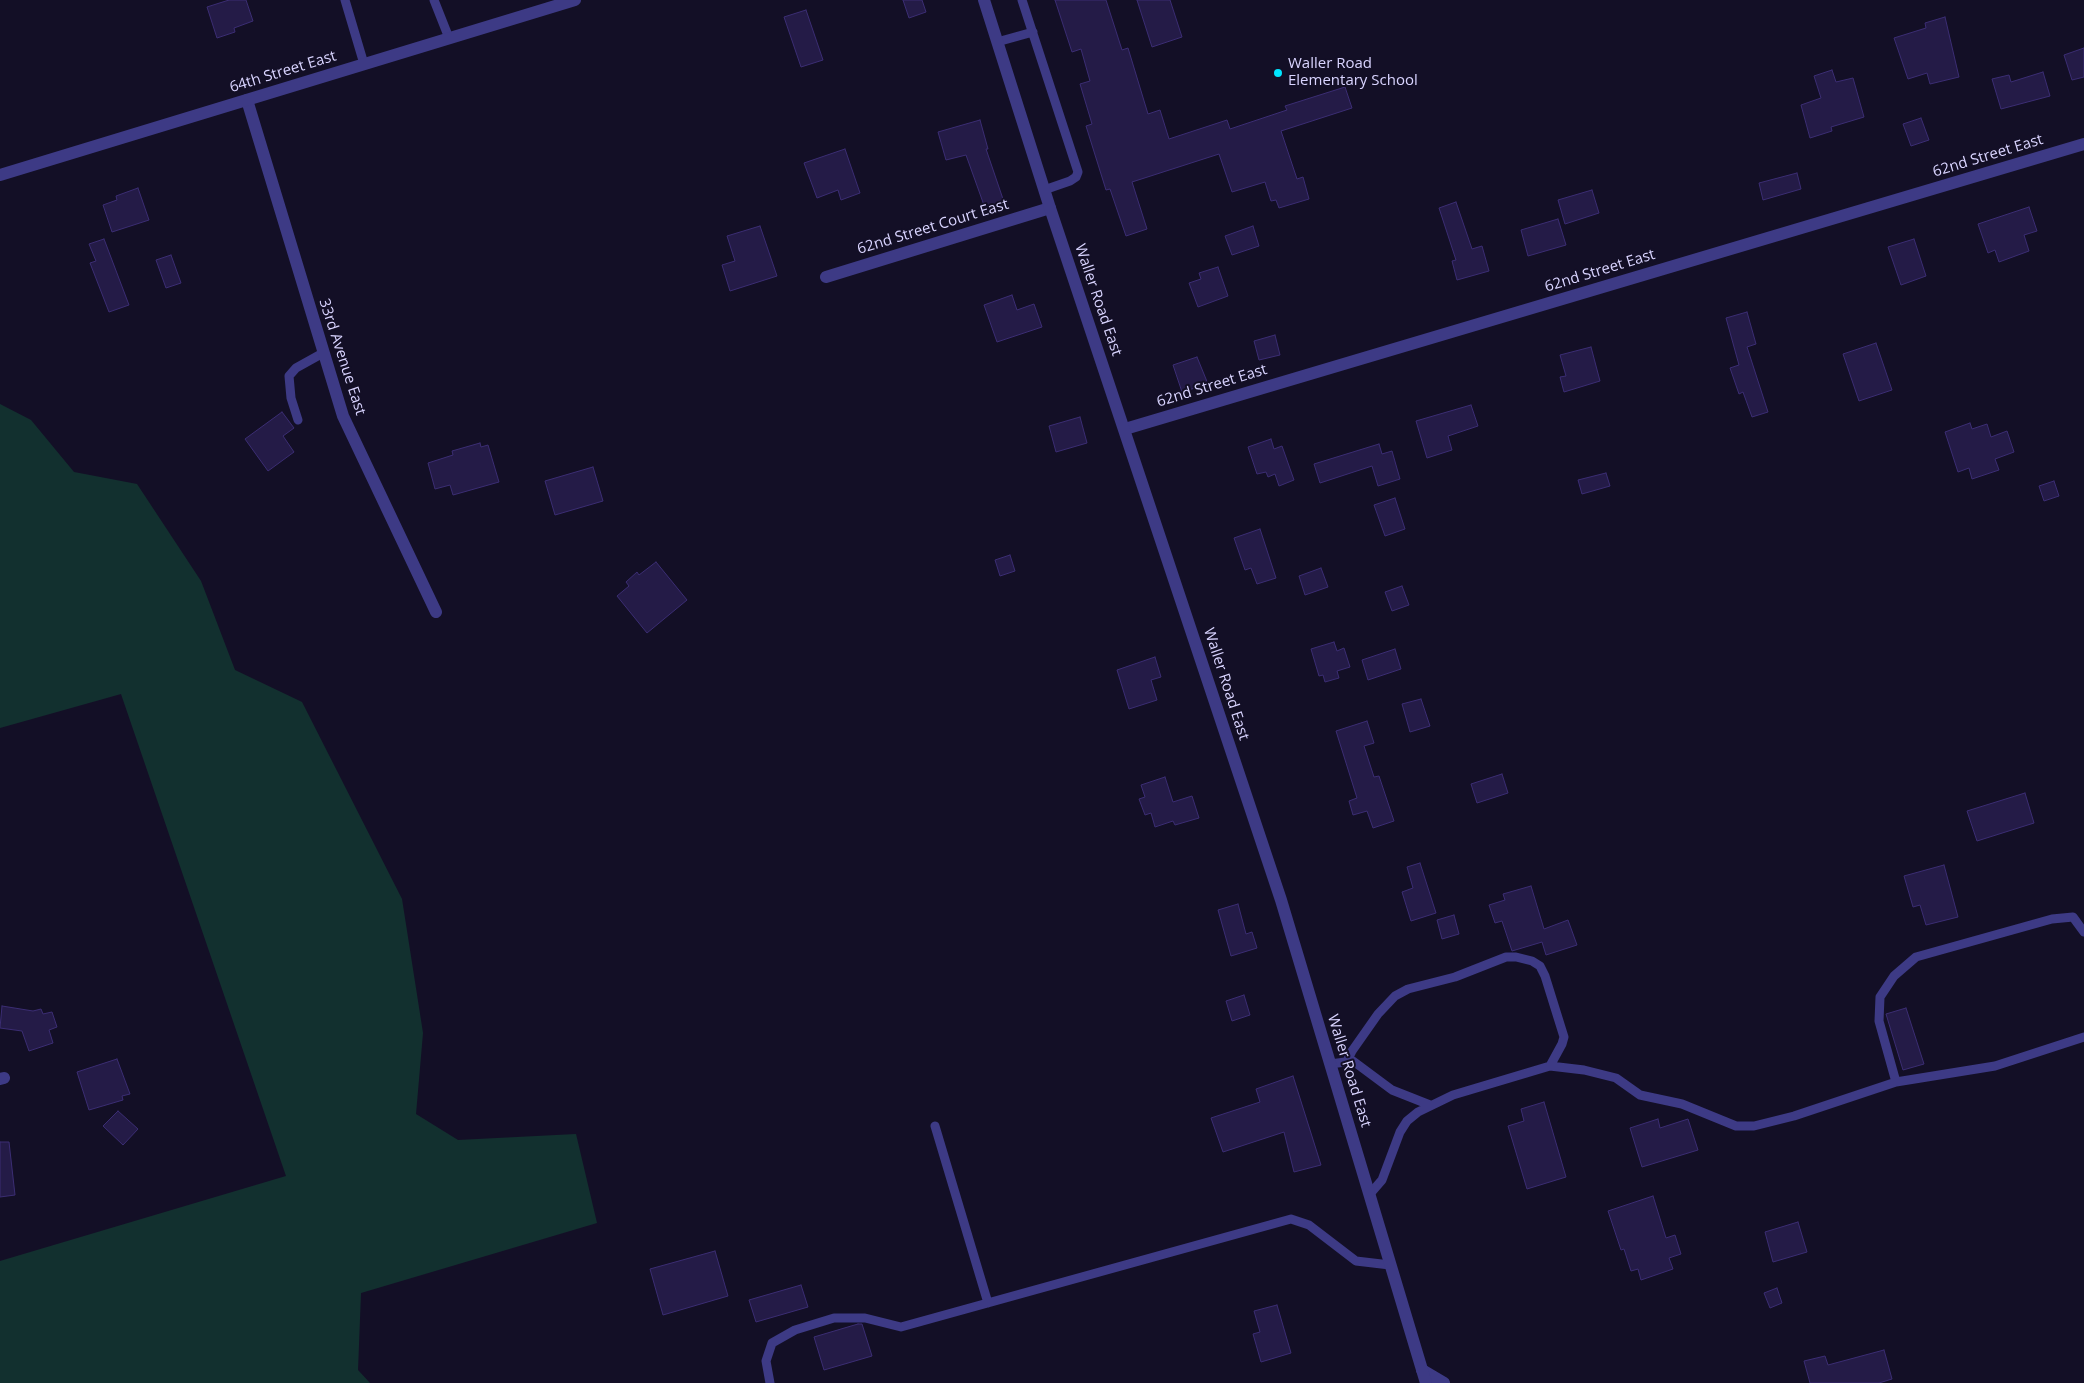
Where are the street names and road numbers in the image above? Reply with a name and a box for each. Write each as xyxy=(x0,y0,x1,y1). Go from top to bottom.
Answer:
street label: 64th Street East xyxy=(228,47,338,97)
street label: 62nd Street East xyxy=(1931,131,2045,181)
street label: 62nd Street Court East xyxy=(855,195,1011,259)
street label: Waller Road East xyxy=(1070,242,1126,358)
street label: 62nd Street East xyxy=(1543,246,1657,296)
street label: 33rd Avenue East xyxy=(315,296,369,418)
street label: 62nd Street East xyxy=(1155,361,1269,411)
street label: Waller Road East xyxy=(1199,626,1253,742)
street label: Waller Road East xyxy=(1323,1012,1375,1130)

